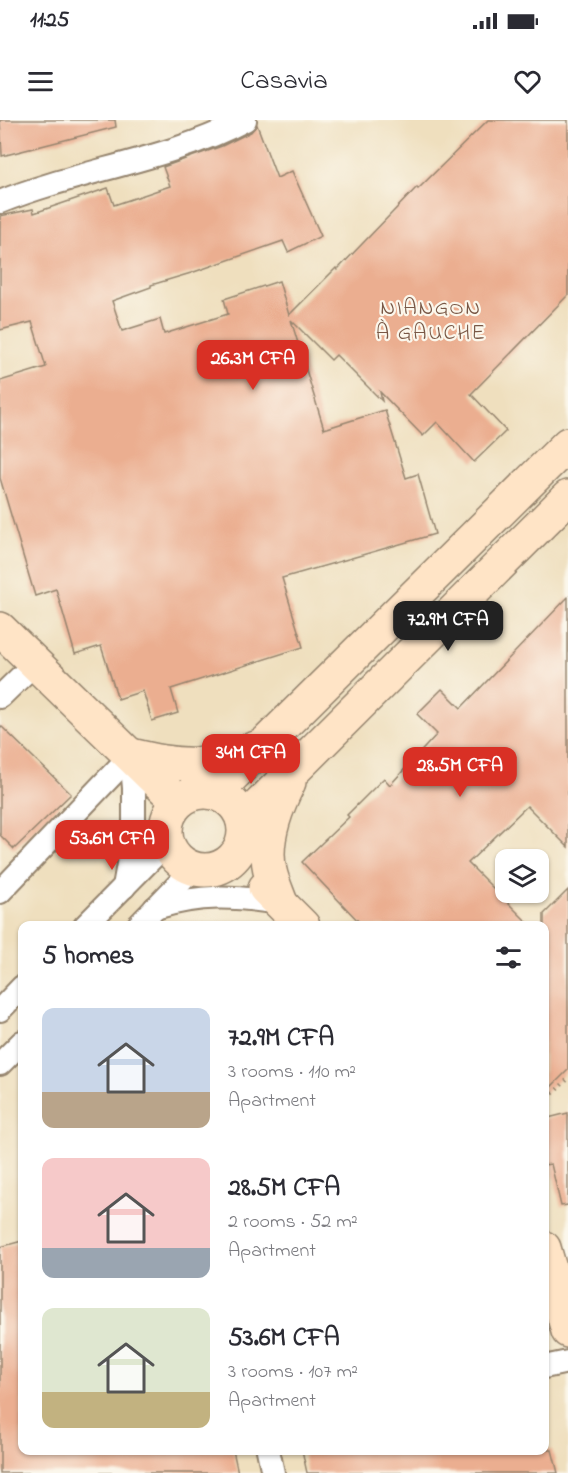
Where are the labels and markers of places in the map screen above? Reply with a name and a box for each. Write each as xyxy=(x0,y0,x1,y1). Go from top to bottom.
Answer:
pin: 26.3M CFA xyxy=(184,340,322,391)
pin: 72.9M CFA xyxy=(379,601,517,652)
pin: 34M CFA xyxy=(196,734,306,785)
pin: 28.5M CFA xyxy=(391,747,529,798)
pin: 53.6M CFA xyxy=(43,820,181,871)

